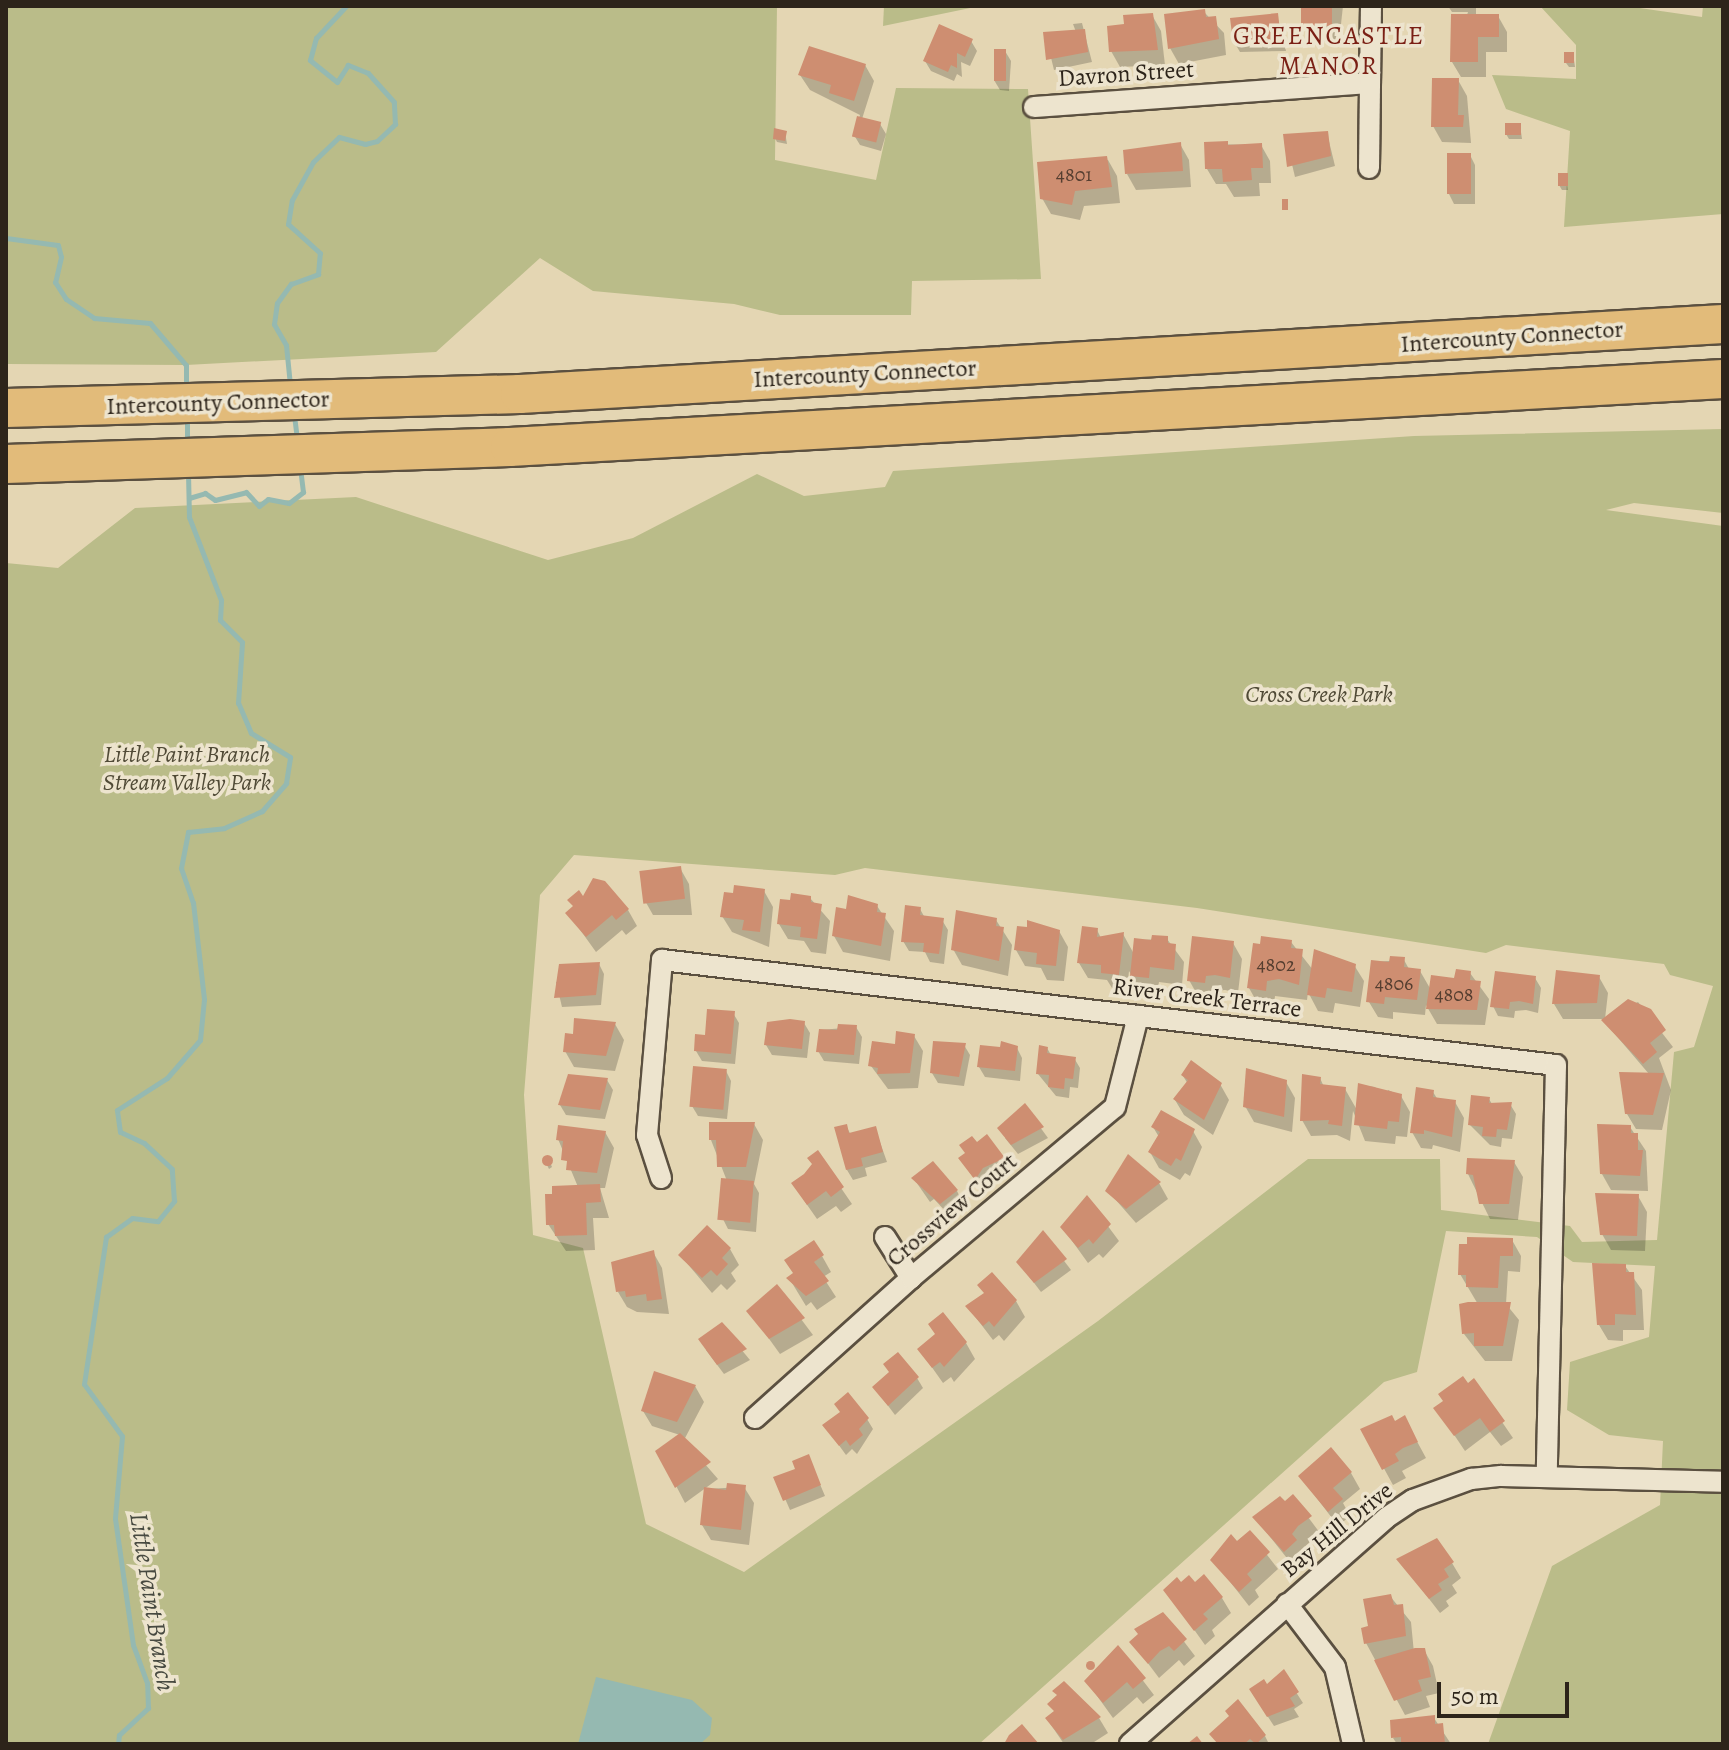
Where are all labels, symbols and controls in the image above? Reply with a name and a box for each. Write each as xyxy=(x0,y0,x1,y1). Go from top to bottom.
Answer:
district label: GREENCASTLE MANOR xyxy=(1233,20,1425,82)
street label: Davron Street xyxy=(1057,55,1195,93)
house number: 4801 xyxy=(1056,162,1092,186)
street label: Intercounty Connector xyxy=(1400,315,1624,359)
street label: Intercounty Connector xyxy=(753,354,977,394)
street label: Intercounty Connector xyxy=(106,385,330,421)
park label: Cross Creek Park xyxy=(1245,681,1393,709)
park label: Little Paint Branch Stream Valley Park xyxy=(103,741,271,797)
house number: 4802 xyxy=(1257,952,1295,976)
house number: 4806 xyxy=(1375,971,1413,995)
street label: River Creek Terrace xyxy=(1111,972,1303,1024)
house number: 4808 xyxy=(1434,982,1474,1006)
street label: Crossview Court xyxy=(881,1147,1023,1273)
street label: Bay Hill Drive xyxy=(1275,1476,1399,1584)
water label: Little Paint Branch xyxy=(122,1510,182,1694)
scale bar xyxy=(1441,1666,1573,1716)
text: 50 m xyxy=(1451,1680,1499,1712)

